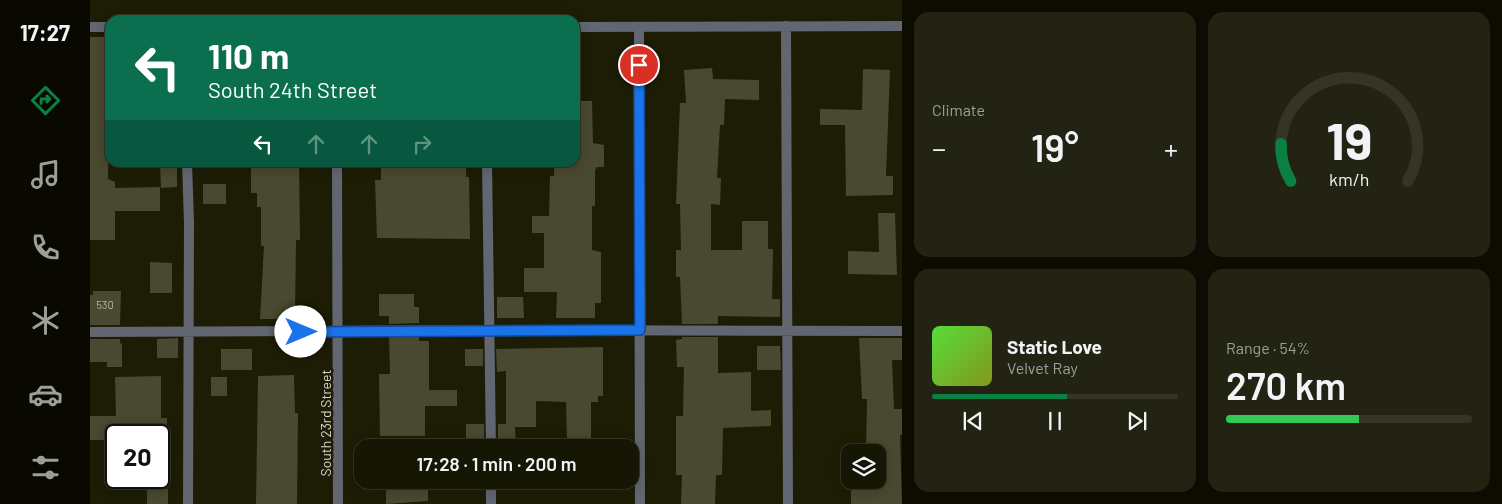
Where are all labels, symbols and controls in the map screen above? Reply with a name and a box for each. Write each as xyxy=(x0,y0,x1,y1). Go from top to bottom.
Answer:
text: 17:27 xyxy=(20,19,70,45)
text: 110 m xyxy=(208,34,289,76)
icon: left xyxy=(125,35,190,100)
pin xyxy=(618,44,660,86)
icon: arrive xyxy=(625,51,653,79)
text: South 24th Street xyxy=(208,76,377,102)
icon: directions xyxy=(28,83,63,118)
text: Climate xyxy=(932,100,985,119)
text: 19 xyxy=(1326,108,1372,170)
text: 19° xyxy=(1031,124,1079,170)
icon: left xyxy=(249,130,277,158)
icon: ahead xyxy=(302,130,330,158)
icon: ahead xyxy=(355,130,383,158)
icon: right xyxy=(408,130,436,158)
text: − xyxy=(932,131,946,165)
text: + xyxy=(1164,131,1178,165)
icon: music xyxy=(28,157,63,192)
text: km/h xyxy=(1329,168,1369,190)
icon: phone xyxy=(28,230,63,265)
house number: 530 xyxy=(96,298,114,311)
icon: climate xyxy=(28,303,63,338)
position arrow xyxy=(274,305,326,357)
text: Static Love xyxy=(1007,335,1102,358)
text: Range · 54% xyxy=(1226,338,1310,357)
text: Velvet Ray xyxy=(1007,358,1078,377)
text: 270 km xyxy=(1226,362,1346,408)
street label: South 23rd Street xyxy=(317,369,334,477)
icon: car xyxy=(28,377,63,412)
icon: previous xyxy=(959,407,987,435)
icon: pause xyxy=(1041,407,1069,435)
icon: next xyxy=(1123,407,1151,435)
speed limit sign: 20 xyxy=(105,424,170,489)
map controls xyxy=(841,444,886,489)
button: layers xyxy=(841,444,886,489)
icon: filters xyxy=(28,450,63,485)
text: 17:28 · 1 min · 200 m xyxy=(416,452,577,475)

